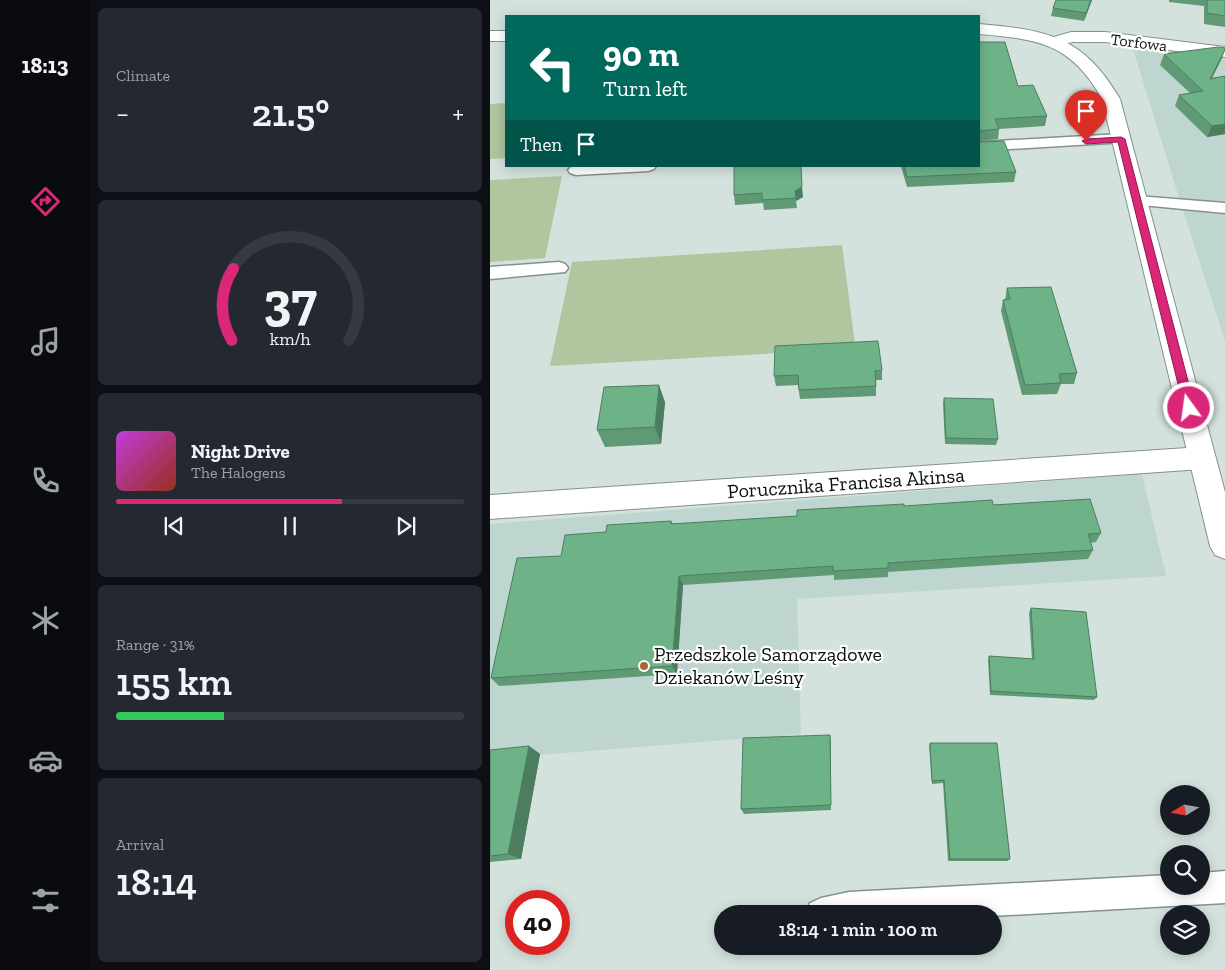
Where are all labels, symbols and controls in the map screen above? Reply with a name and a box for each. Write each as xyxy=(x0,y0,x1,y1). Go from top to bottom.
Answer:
street label: Torfowa xyxy=(1110,30,1169,55)
text: 90 m xyxy=(603,33,679,75)
icon: left xyxy=(520,35,585,100)
text: 18:13 xyxy=(22,52,68,79)
text: Climate xyxy=(116,66,170,85)
text: Turn left xyxy=(603,75,687,102)
text: 21.5° xyxy=(252,90,329,136)
pin xyxy=(1065,90,1107,141)
text: − xyxy=(116,97,129,130)
text: + xyxy=(452,97,464,130)
icon: arrive xyxy=(1072,97,1100,125)
icon: arrive xyxy=(572,130,600,158)
text: Then xyxy=(520,133,562,156)
icon: directions xyxy=(28,184,63,219)
text: 37 xyxy=(263,270,317,332)
icon: music xyxy=(28,324,63,359)
text: km/h xyxy=(270,328,310,350)
position arrow xyxy=(1162,381,1214,433)
text: Night Drive xyxy=(191,440,290,463)
icon: phone xyxy=(28,463,63,498)
text: The Halogens xyxy=(191,463,286,482)
street label: Porucznika Francisa Akinsa xyxy=(727,463,966,503)
icon: previous xyxy=(160,512,188,540)
icon: pause xyxy=(276,512,304,540)
icon: next xyxy=(392,512,420,540)
icon: climate xyxy=(28,603,63,638)
text: Range · 31% xyxy=(116,635,195,654)
place label: Przedszkole Samorządowe Dziekanów Leśny xyxy=(654,642,882,689)
text: 155 km xyxy=(116,659,232,705)
marker: Przedszkole Samorządowe Dziekanów Leśny xyxy=(638,660,650,672)
icon: car xyxy=(28,743,63,778)
north arrow xyxy=(1160,785,1210,835)
map controls xyxy=(1160,785,1210,955)
text: Arrival xyxy=(116,835,164,854)
button: search xyxy=(1160,845,1210,895)
text: 18:14 xyxy=(116,859,197,905)
icon: filters xyxy=(28,883,63,918)
speed limit sign: 40 xyxy=(505,890,570,955)
button: layers xyxy=(1160,905,1210,955)
text: 18:14 · 1 min · 100 m xyxy=(779,918,937,941)

